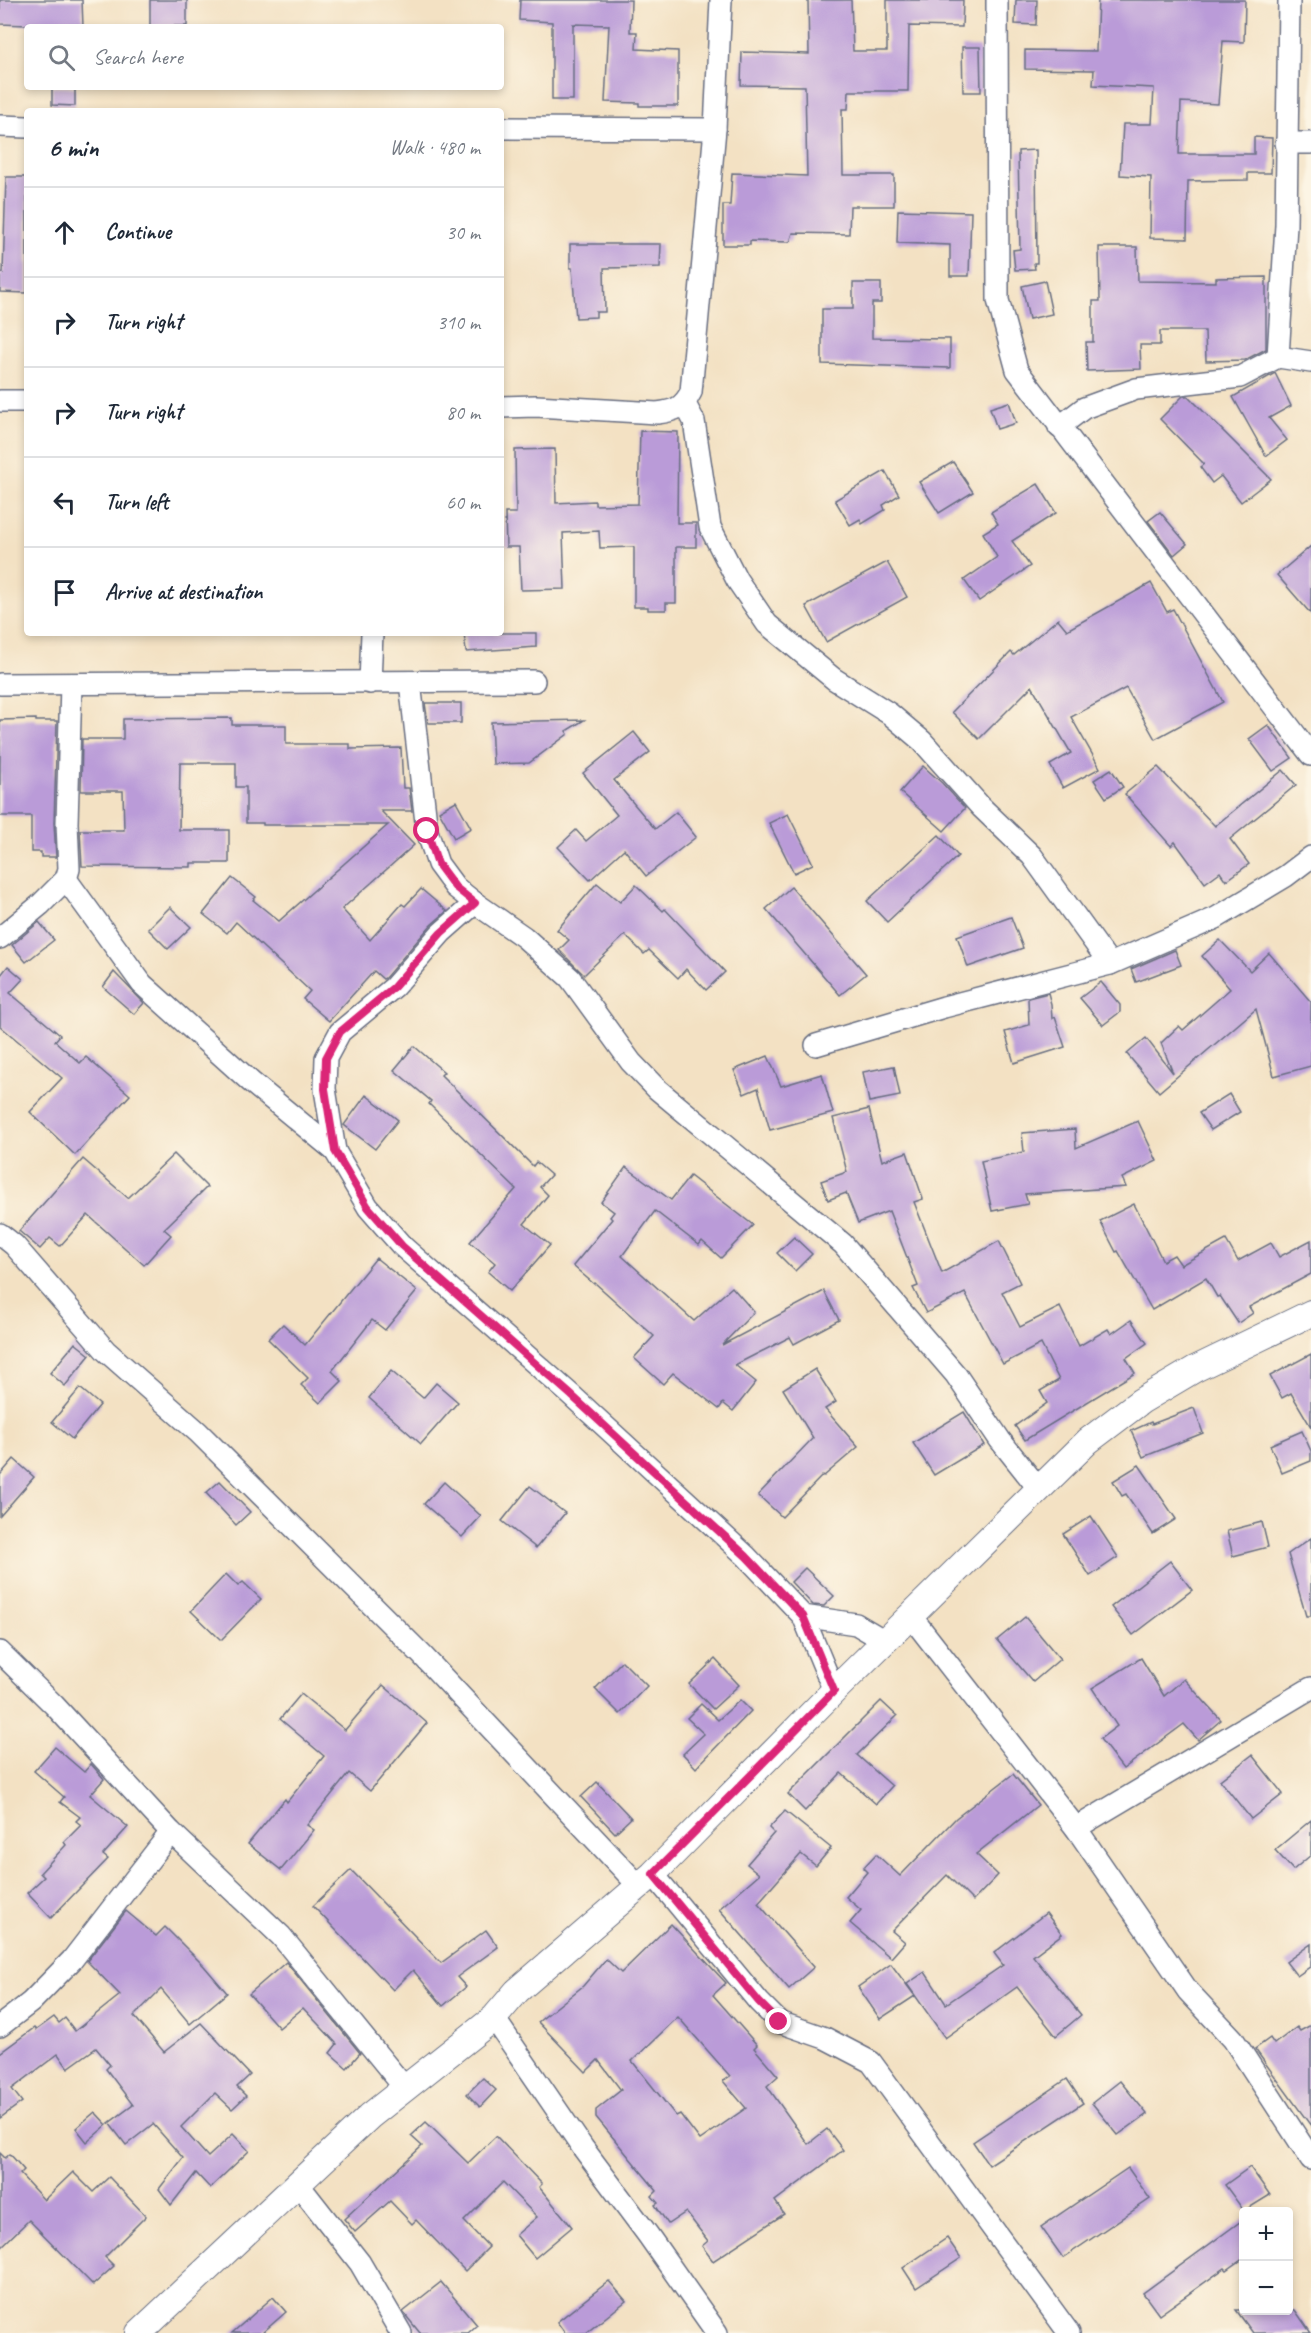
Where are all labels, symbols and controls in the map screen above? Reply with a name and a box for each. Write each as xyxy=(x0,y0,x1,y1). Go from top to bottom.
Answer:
search box xyxy=(24,24,504,90)
icon: search xyxy=(45,41,78,74)
text: Search here xyxy=(93,43,183,71)
text: 6 min xyxy=(48,131,98,164)
text: Walk · 480 m xyxy=(390,135,480,160)
icon: ahead xyxy=(48,216,81,249)
text: Continue xyxy=(105,218,171,246)
text: 30 m xyxy=(446,220,480,245)
icon: right xyxy=(48,306,81,339)
text: Turn right xyxy=(105,308,182,336)
text: 310 m xyxy=(437,310,480,335)
icon: right xyxy=(48,396,81,429)
text: Turn right xyxy=(105,398,182,426)
text: 80 m xyxy=(446,400,480,425)
icon: left xyxy=(48,486,81,519)
text: Turn left xyxy=(105,488,169,516)
text: 60 m xyxy=(446,490,480,515)
icon: arrive xyxy=(48,576,81,609)
text: Arrive at destination xyxy=(105,578,262,606)
route start xyxy=(413,817,439,843)
route end xyxy=(765,2008,791,2034)
map controls xyxy=(1239,2207,1293,2315)
button: + xyxy=(1239,2207,1293,2261)
button: − xyxy=(1239,2261,1293,2315)

